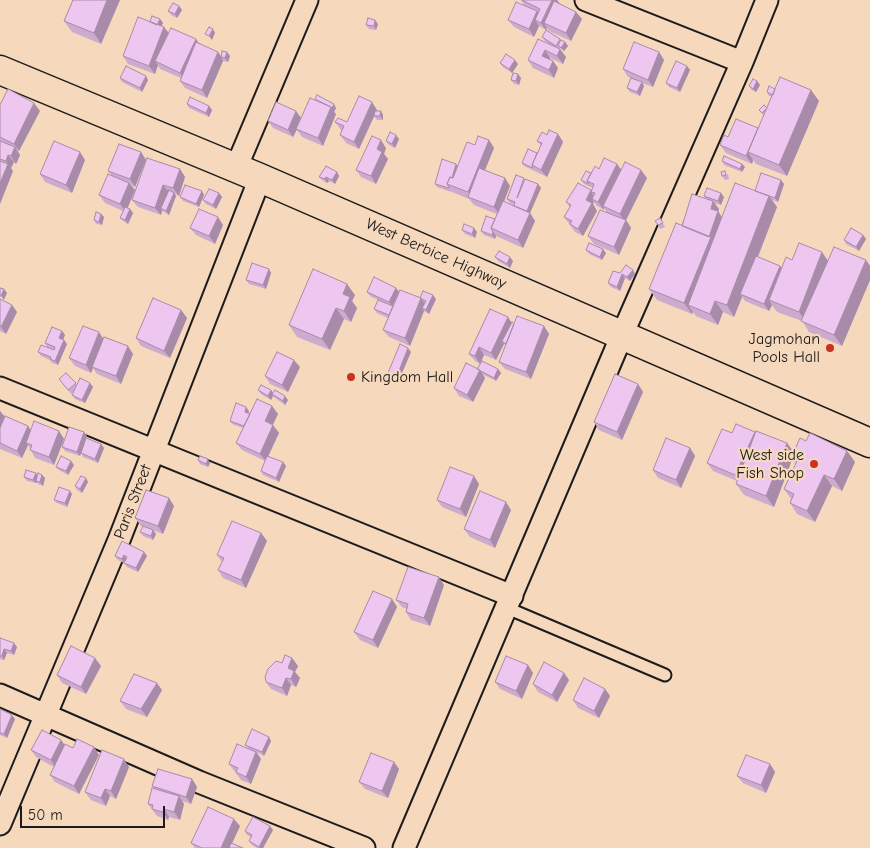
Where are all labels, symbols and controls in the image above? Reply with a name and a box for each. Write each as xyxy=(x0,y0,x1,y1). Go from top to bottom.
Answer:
street label: West Berbice Highway xyxy=(363,214,509,294)
place label: Jagmohan Pools Hall xyxy=(749,329,820,367)
marker: Jagmohan Pools Hall xyxy=(824,342,836,354)
place label: Kingdom Hall xyxy=(361,367,453,387)
marker: Kingdom Hall xyxy=(345,371,357,383)
place label: West side Fish Shop xyxy=(736,445,804,483)
marker: West side Fish Shop xyxy=(808,458,820,470)
street label: Paris Street xyxy=(110,462,156,542)
scale bar xyxy=(22,796,168,828)
text: 50 m xyxy=(28,806,63,824)

